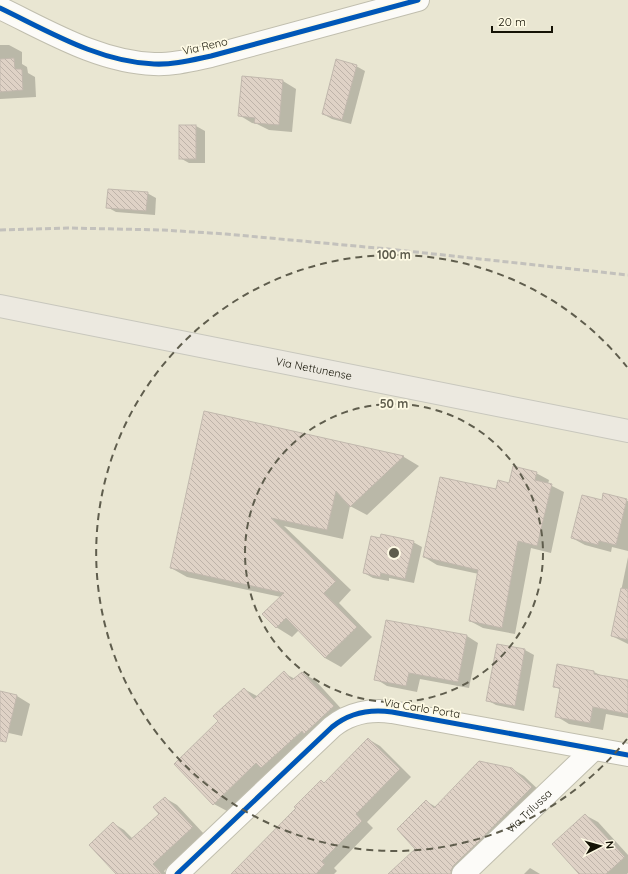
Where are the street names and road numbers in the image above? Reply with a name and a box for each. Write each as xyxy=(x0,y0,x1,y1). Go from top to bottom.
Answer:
street label: Via Reno xyxy=(181,34,229,58)
street label: Via Nettunense xyxy=(274,354,353,383)
street label: Via Carlo Porta xyxy=(383,695,461,721)
street label: Via Trilussa xyxy=(503,786,555,836)

